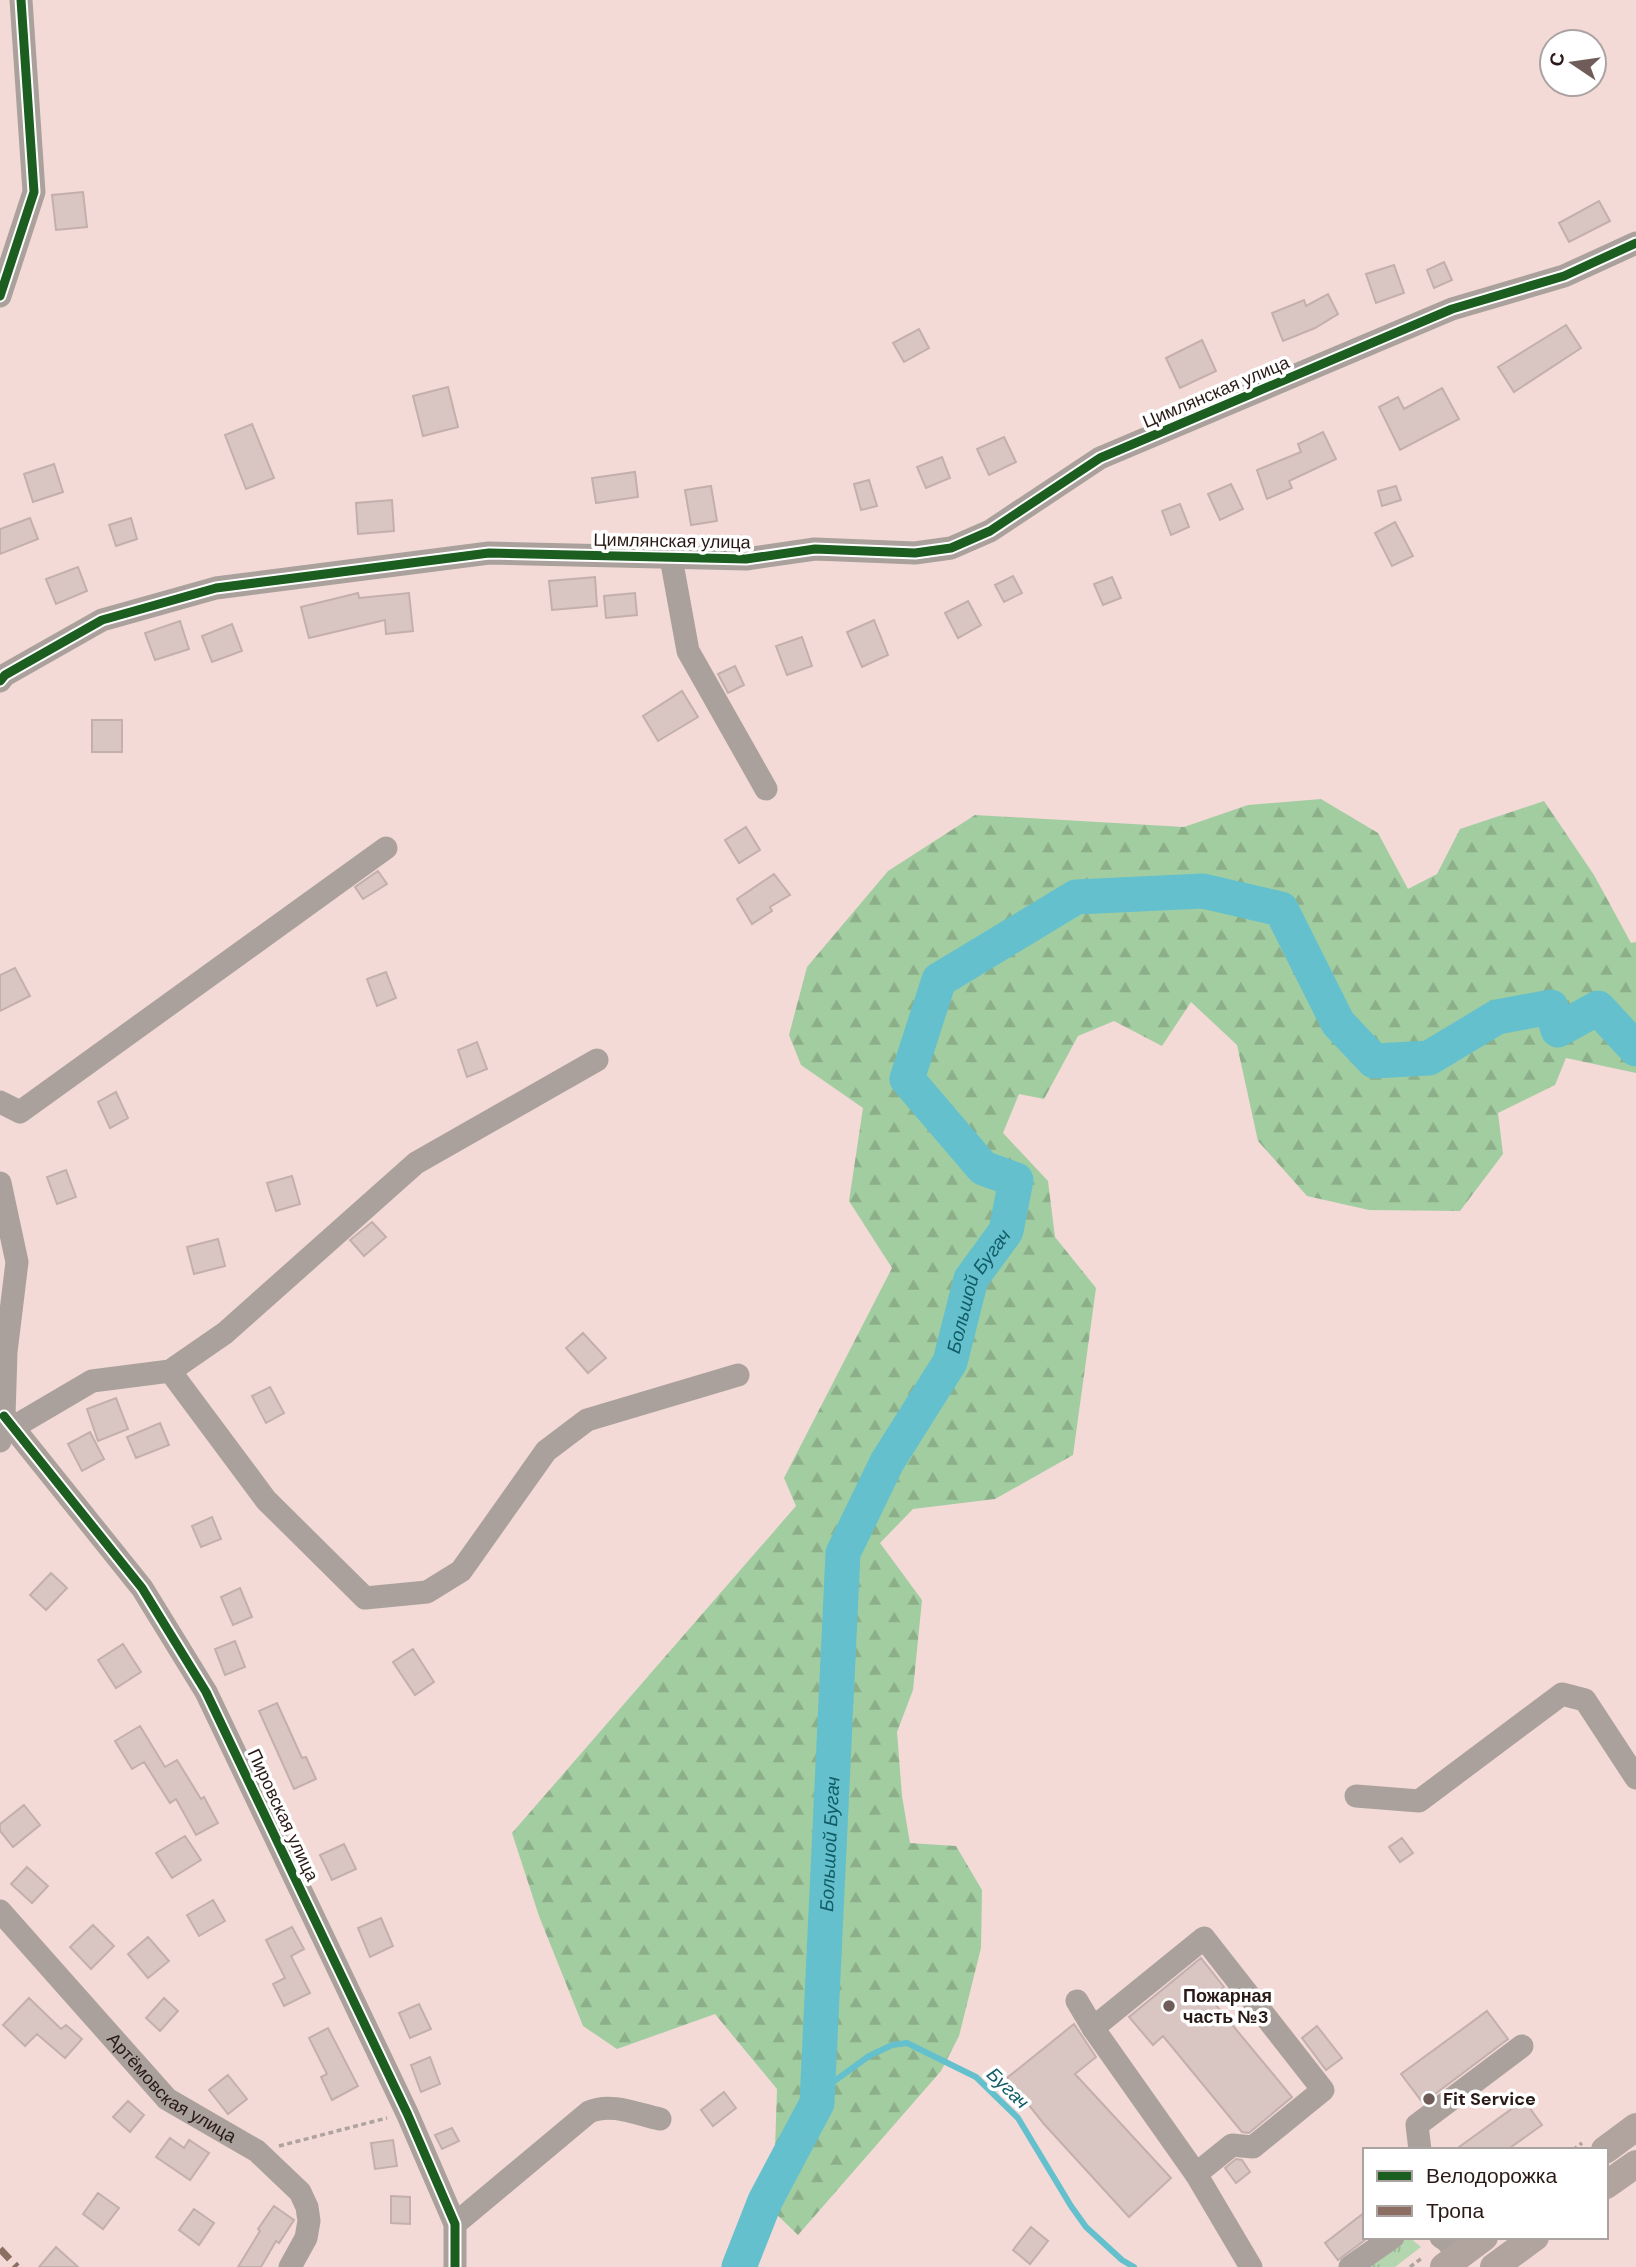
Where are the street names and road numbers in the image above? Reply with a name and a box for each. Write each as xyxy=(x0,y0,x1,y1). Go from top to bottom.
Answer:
street label: Цимлянская улица xyxy=(1139,350,1294,434)
street label: Цимлянская улица xyxy=(593,528,752,554)
street label: Пировская улица xyxy=(242,1745,325,1886)
street label: Артёмовская улица xyxy=(102,2027,241,2149)

